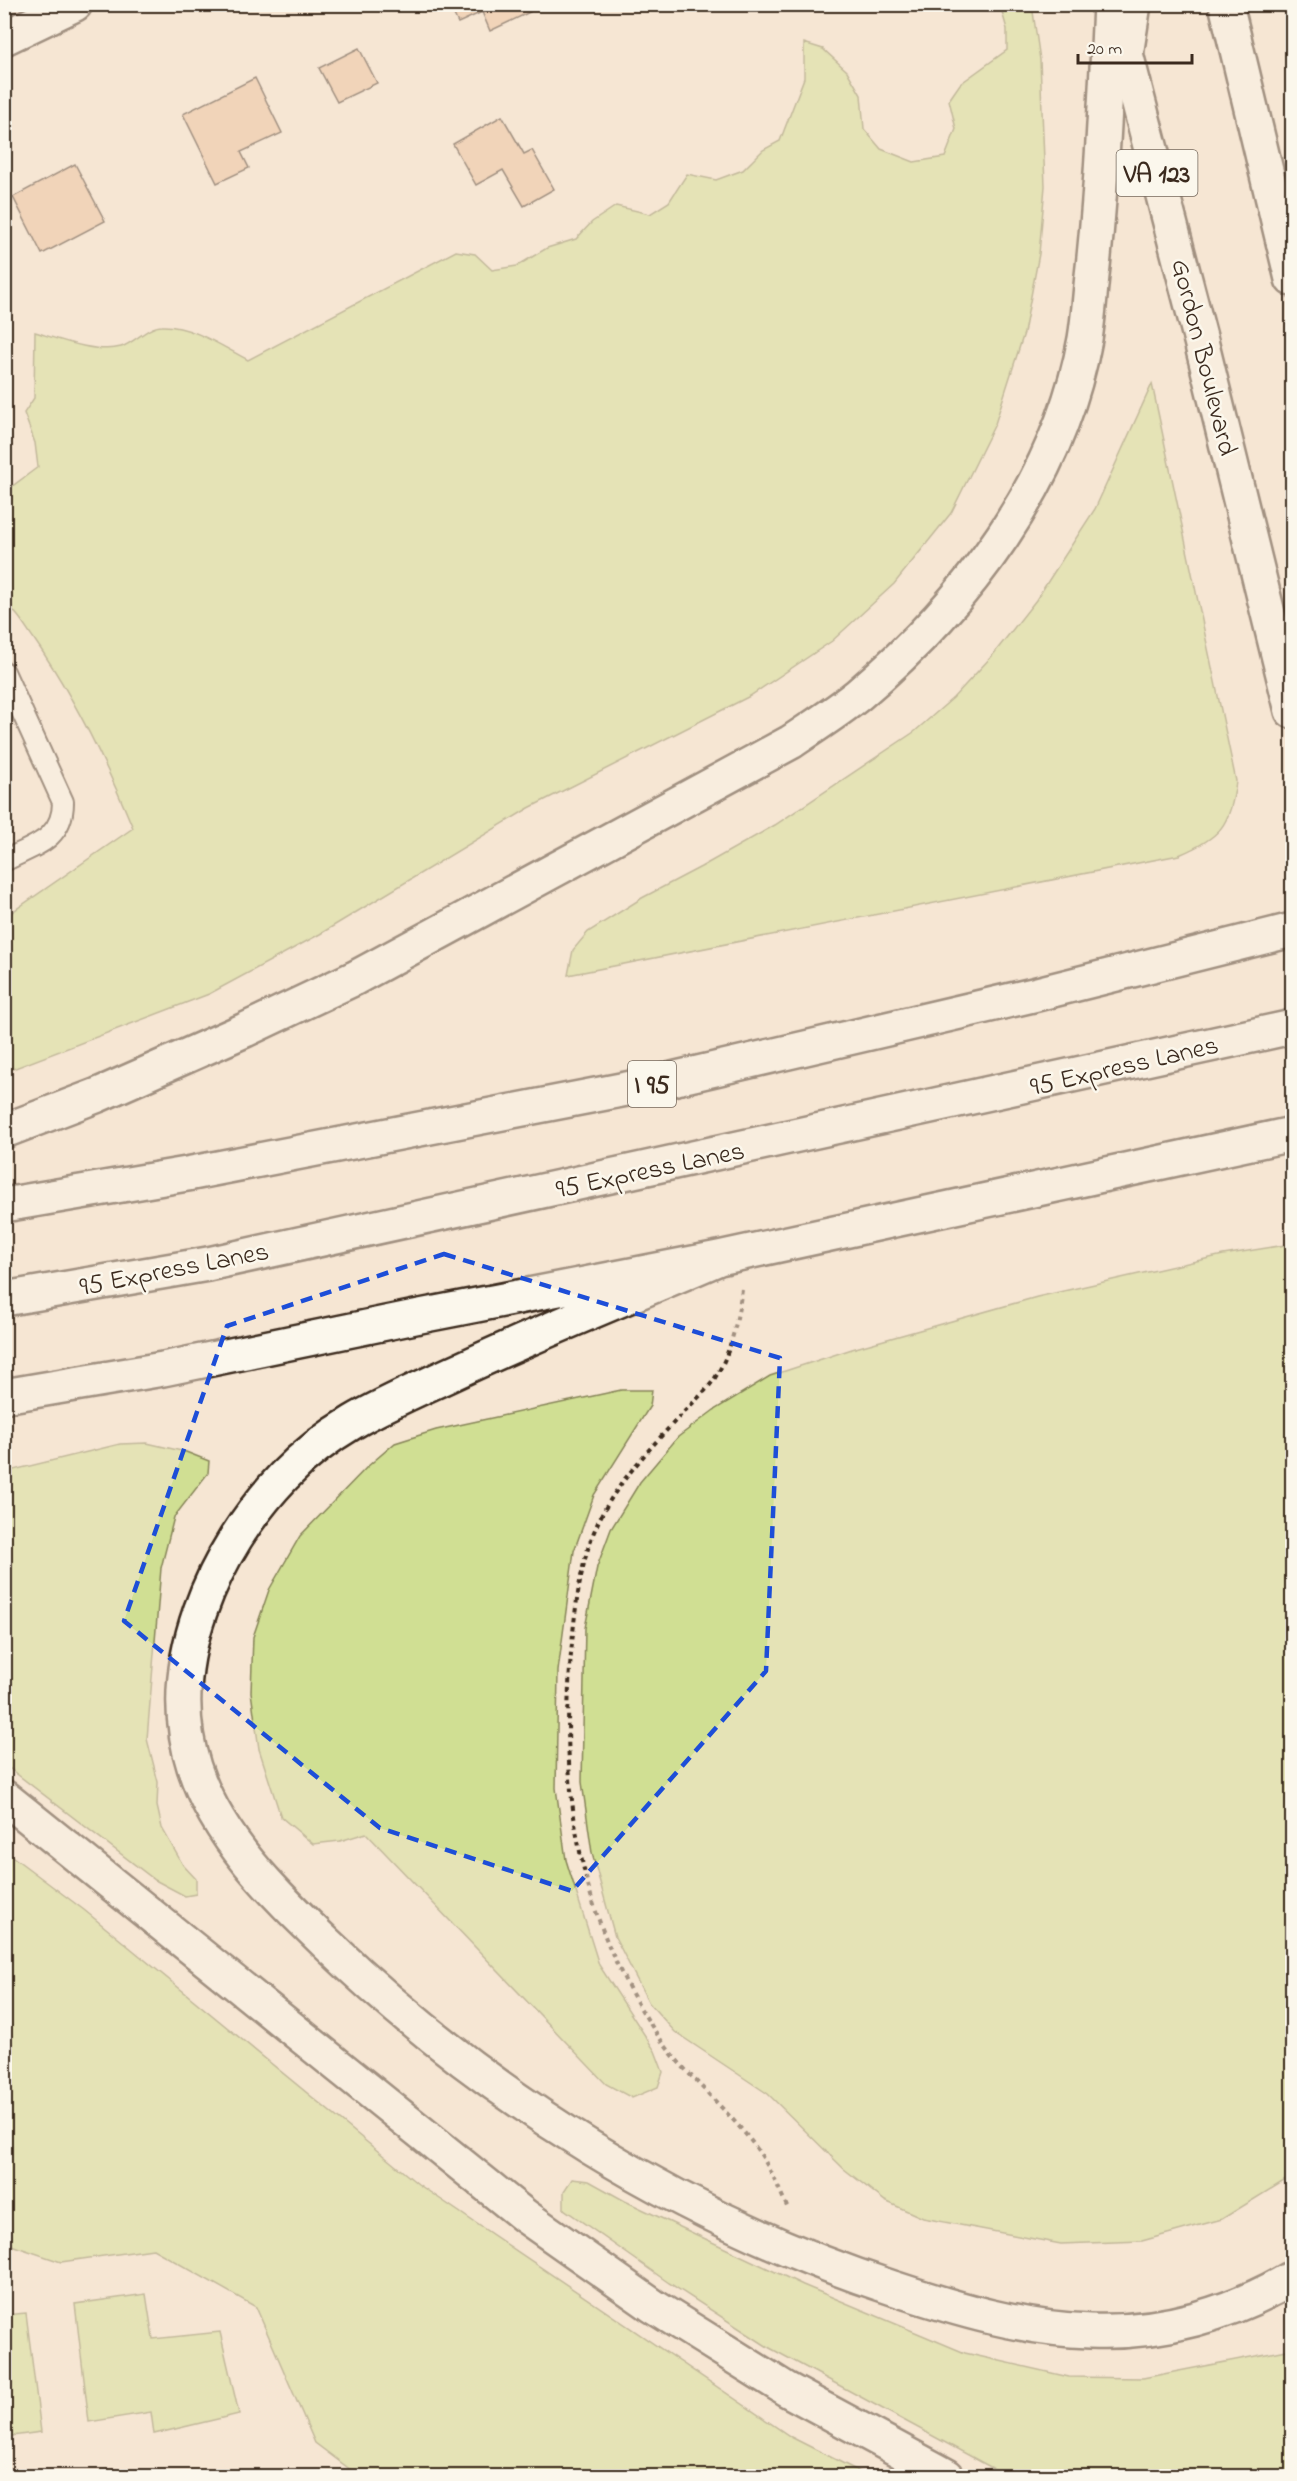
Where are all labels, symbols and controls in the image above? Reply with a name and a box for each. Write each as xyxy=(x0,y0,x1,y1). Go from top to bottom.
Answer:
scale bar xyxy=(1078,27,1192,65)
text: 20 m xyxy=(1087,37,1122,63)
road number: VA 123 xyxy=(1116,150,1198,196)
street label: Gordon Boulevard xyxy=(1159,255,1246,460)
street label: 95 Express Lanes xyxy=(1027,1027,1222,1108)
road number: I 95 xyxy=(628,1061,676,1107)
street label: 95 Express Lanes xyxy=(553,1132,748,1210)
street label: 95 Express Lanes xyxy=(77,1233,272,1308)

